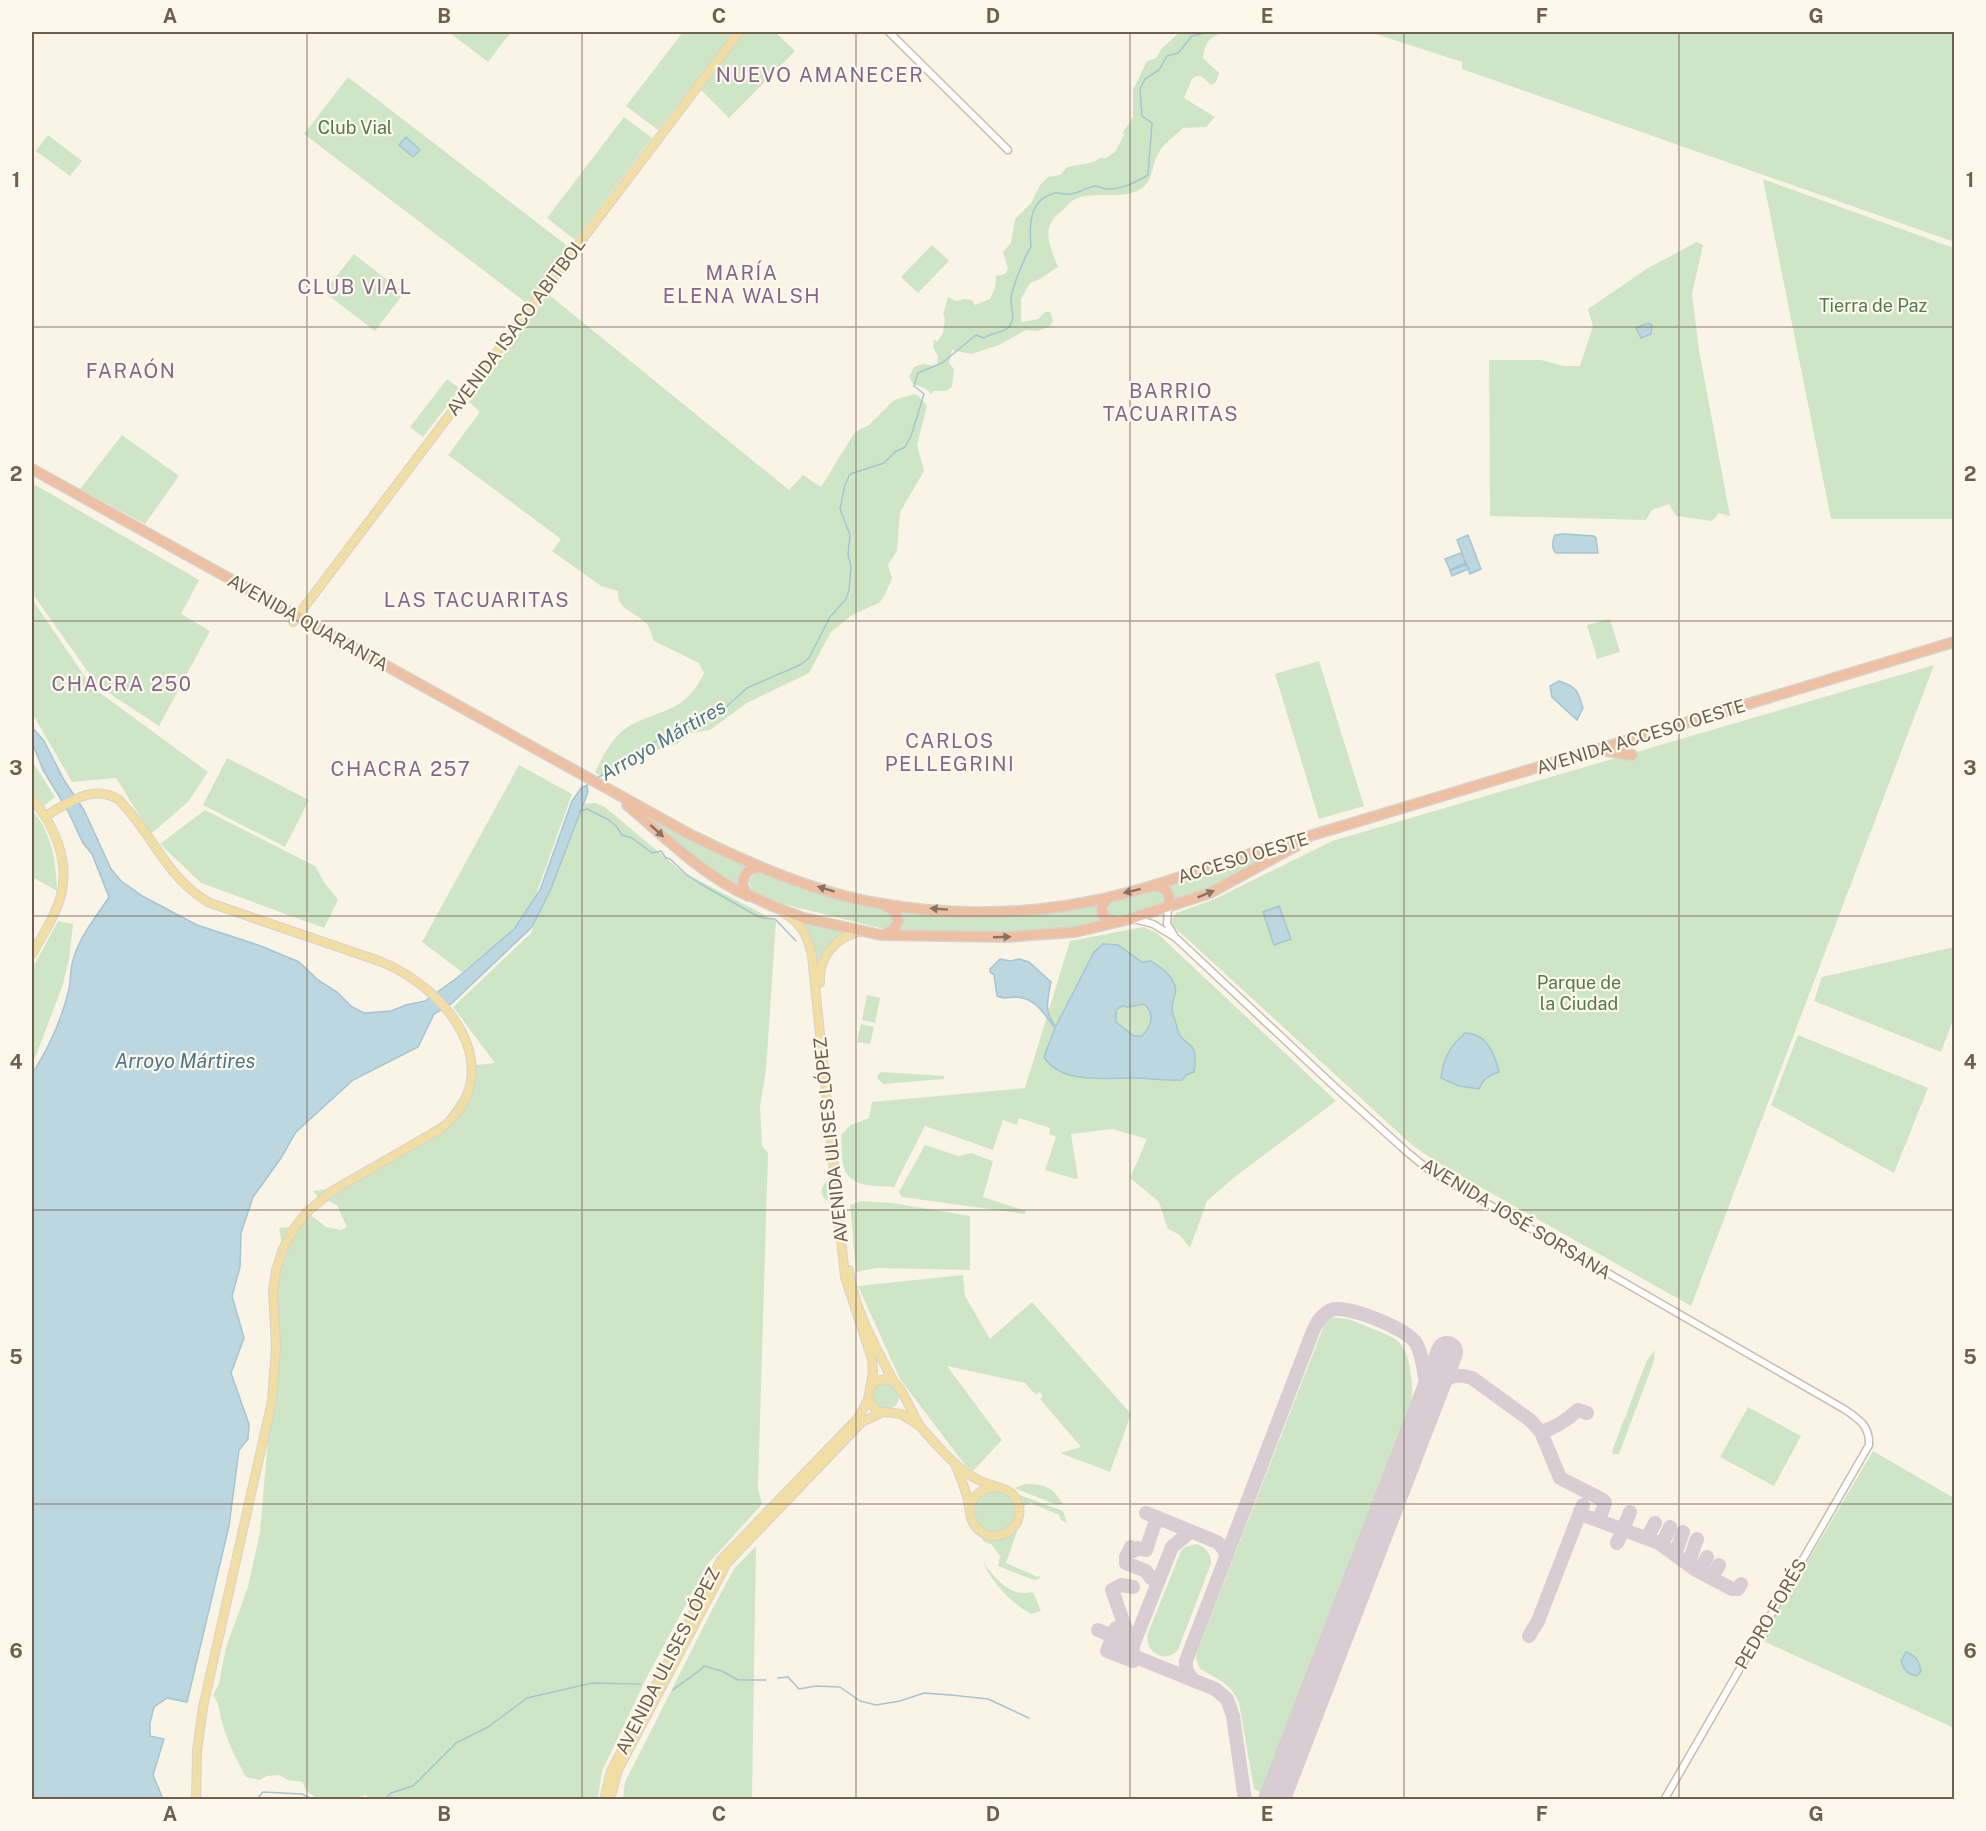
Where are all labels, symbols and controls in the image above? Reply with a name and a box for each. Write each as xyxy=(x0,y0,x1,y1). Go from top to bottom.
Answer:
text: A xyxy=(163,4,177,28)
text: B xyxy=(437,4,451,28)
text: C xyxy=(712,4,726,28)
text: D xyxy=(986,4,1000,28)
text: E xyxy=(1261,4,1273,28)
text: F xyxy=(1536,4,1548,28)
text: G xyxy=(1808,4,1824,28)
district label: NUEVO AMANECER xyxy=(716,63,924,87)
park label: Club Vial xyxy=(318,117,392,138)
text: 1 xyxy=(12,168,20,192)
text: 1 xyxy=(1966,168,1974,192)
street label: AVENIDA ISACO ABITBOL xyxy=(442,234,589,420)
district label: MARÍA ELENA WALSH xyxy=(663,260,821,308)
district label: CLUB VIAL xyxy=(297,275,413,299)
park label: Tierra de Paz xyxy=(1819,295,1927,316)
district label: FARAÓN xyxy=(86,358,176,383)
district label: BARRIO TACUARITAS xyxy=(1103,379,1239,426)
text: 2 xyxy=(10,462,22,486)
text: 2 xyxy=(1964,462,1976,486)
street label: AVENIDA QUARANTA xyxy=(224,570,392,676)
district label: LAS TACUARITAS xyxy=(384,588,570,612)
district label: CHACRA 250 xyxy=(52,672,193,696)
water label: Arroyo Mártires xyxy=(596,694,730,786)
street label: AVENIDA ACCESO OESTE xyxy=(1534,695,1748,778)
district label: CARLOS PELLEGRINI xyxy=(885,729,1015,776)
text: 3 xyxy=(9,756,23,780)
text: 3 xyxy=(1963,756,1977,780)
district label: CHACRA 257 xyxy=(331,757,471,781)
one-way arrow xyxy=(649,824,664,837)
street label: ACCESO OESTE xyxy=(1175,828,1311,887)
one-way arrow xyxy=(817,884,835,893)
one-way arrow xyxy=(1122,887,1141,897)
one-way arrow xyxy=(1197,889,1215,898)
one-way arrow xyxy=(929,905,948,914)
one-way arrow xyxy=(993,933,1012,942)
park label: Parque de la Ciudad xyxy=(1537,972,1621,1014)
street label: AVENIDA ULISES LÓPEZ xyxy=(808,1036,852,1244)
water label: Arroyo Mártires xyxy=(115,1049,256,1073)
text: 4 xyxy=(9,1050,23,1074)
text: 4 xyxy=(1963,1050,1977,1074)
street label: AVENIDA JOSÉ SORSANA xyxy=(1418,1153,1616,1284)
text: 5 xyxy=(9,1345,23,1369)
text: 5 xyxy=(1963,1345,1977,1369)
street label: PEDRO FORÉS xyxy=(1730,1554,1811,1673)
street label: AVENIDA ULISES LÓPEZ xyxy=(610,1563,724,1758)
text: 6 xyxy=(9,1639,23,1663)
text: 6 xyxy=(1963,1639,1977,1663)
text: A xyxy=(163,1802,177,1826)
text: B xyxy=(437,1802,451,1826)
text: C xyxy=(712,1802,726,1826)
text: D xyxy=(986,1802,1000,1826)
text: E xyxy=(1261,1802,1273,1826)
text: F xyxy=(1536,1802,1548,1826)
text: G xyxy=(1808,1802,1824,1826)

